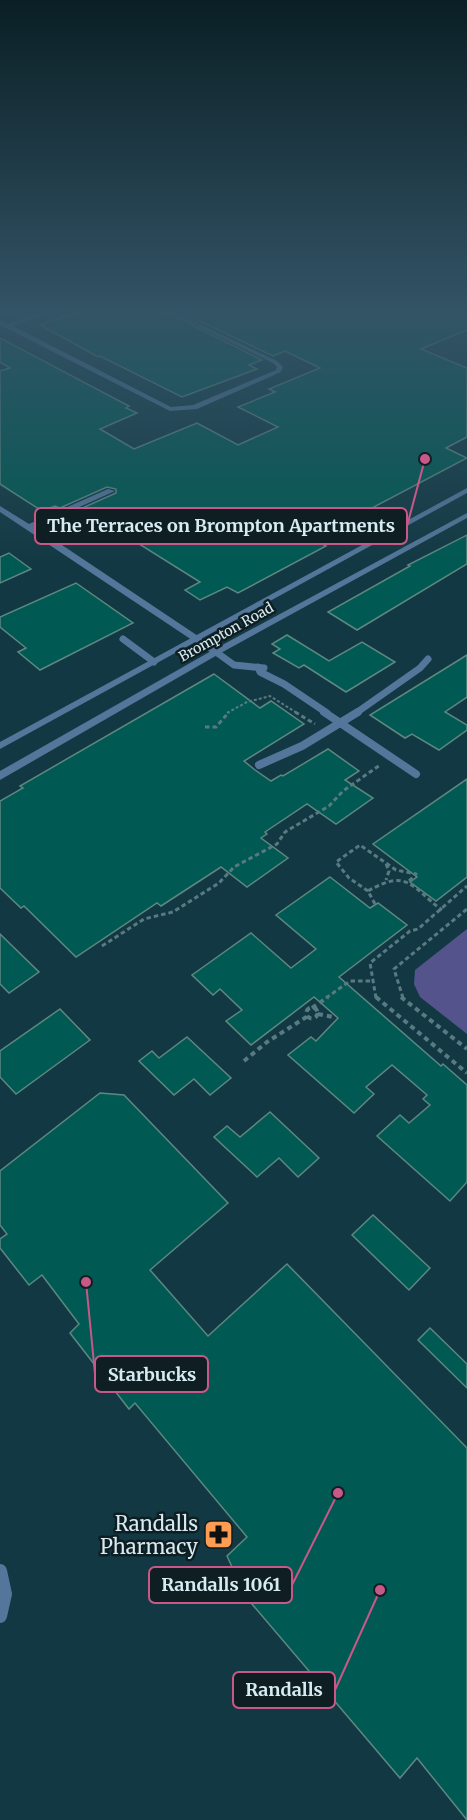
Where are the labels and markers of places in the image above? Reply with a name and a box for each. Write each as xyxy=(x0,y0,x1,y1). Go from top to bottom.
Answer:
callout: The Terraces on Brompton Apartments xyxy=(35,508,407,544)
callout: Starbucks xyxy=(95,1356,208,1392)
place label: Randalls Pharmacy xyxy=(100,1511,198,1559)
pharmacy icon: Randalls Pharmacy xyxy=(203,1519,235,1551)
callout: Randalls 1061 xyxy=(149,1567,292,1603)
callout: Randalls xyxy=(233,1672,335,1708)

